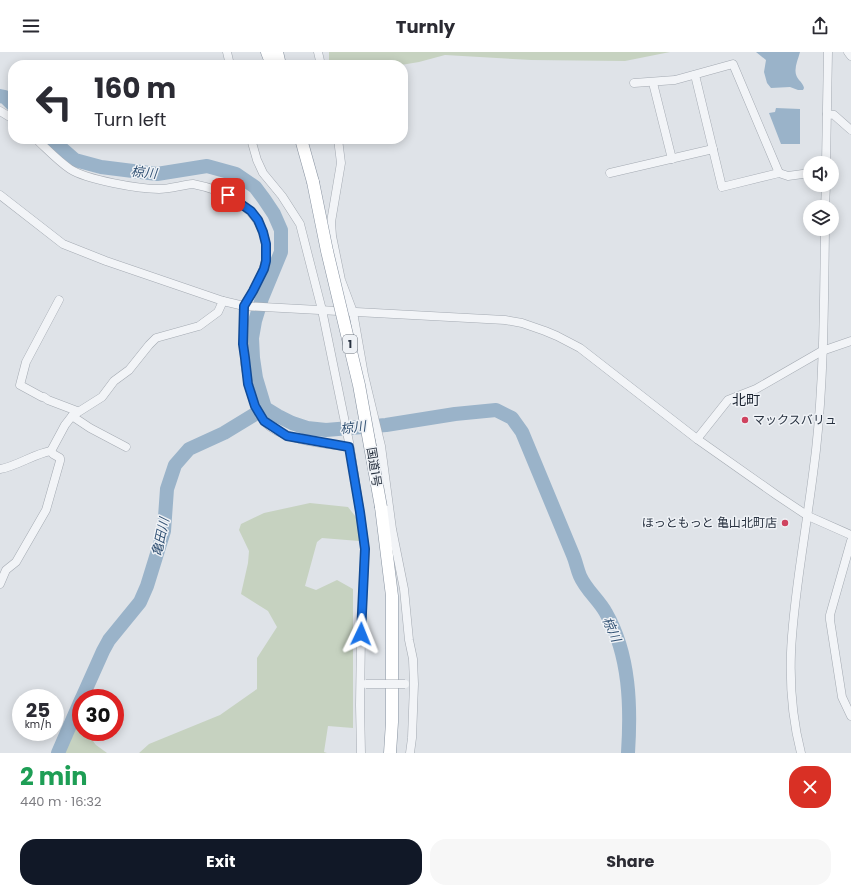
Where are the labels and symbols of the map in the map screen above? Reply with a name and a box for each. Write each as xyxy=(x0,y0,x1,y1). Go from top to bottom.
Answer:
water label: 椋川 xyxy=(130,162,160,183)
pin xyxy=(211,178,245,212)
road number: 1 xyxy=(343,335,357,353)
district label: 北町 xyxy=(732,390,760,410)
place label: マックスバリュ xyxy=(753,411,837,428)
marker: マックスバリュ xyxy=(740,415,750,425)
water label: 椋川 xyxy=(339,416,369,439)
street label: 国道1号 xyxy=(363,446,386,488)
water label: 亀田川 xyxy=(147,514,174,558)
place label: ほっともっと 亀山北町店 xyxy=(642,514,777,531)
marker: ほっともっと 亀山北町店 xyxy=(780,518,790,528)
position arrow xyxy=(340,613,382,655)
water label: 椋川 xyxy=(598,613,626,647)
speed limit sign: 30 xyxy=(72,689,124,741)

